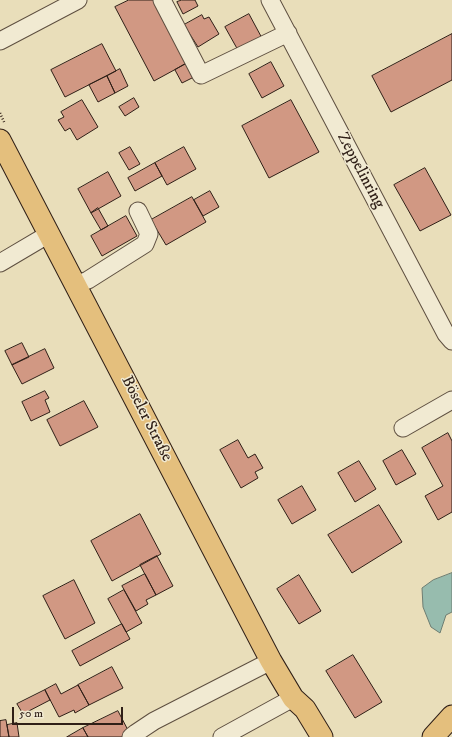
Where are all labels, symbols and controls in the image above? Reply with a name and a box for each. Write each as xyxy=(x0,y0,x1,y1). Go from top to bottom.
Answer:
street label: Zeppelinring xyxy=(332,130,388,212)
street label: Böseler Straße xyxy=(116,373,176,465)
scale bar xyxy=(14,699,125,725)
text: 50 m xyxy=(19,706,43,721)

